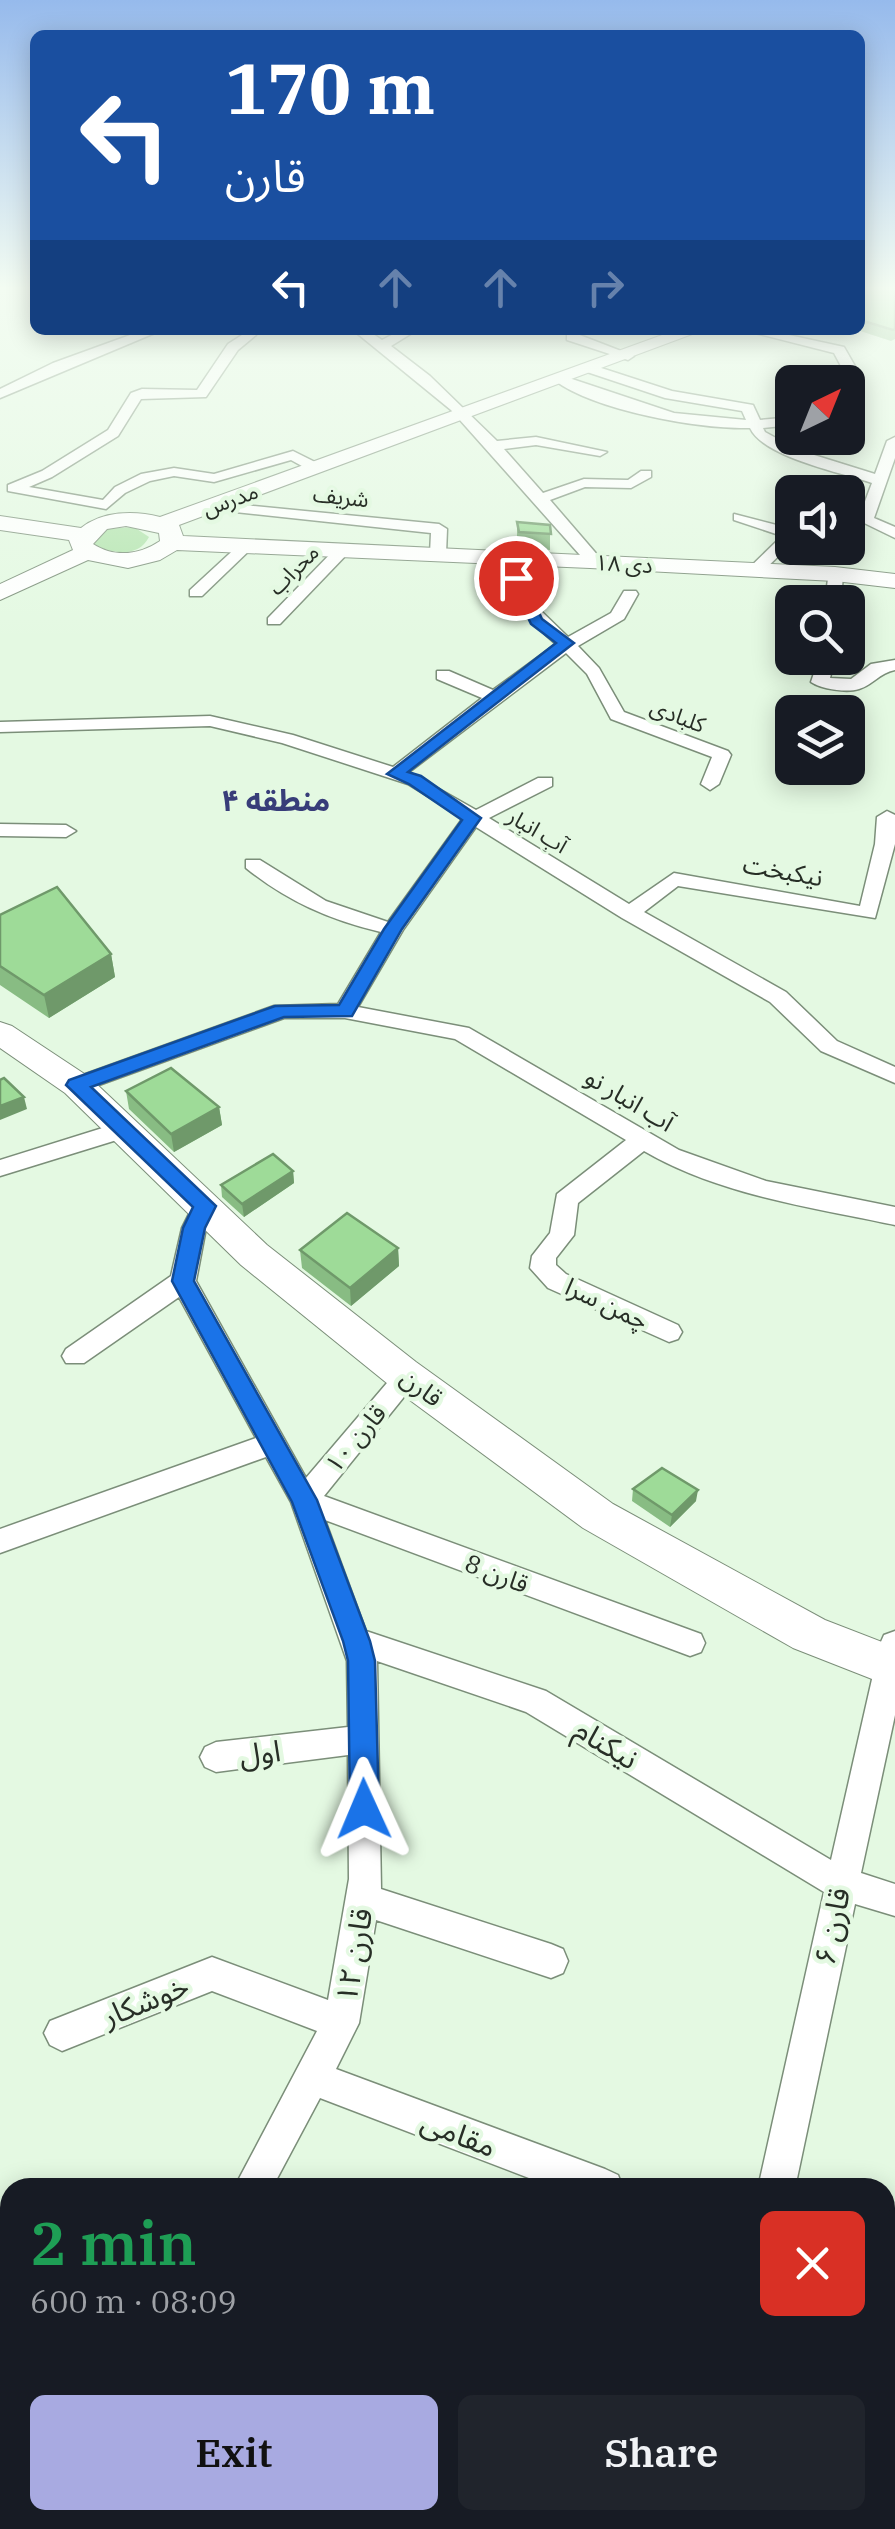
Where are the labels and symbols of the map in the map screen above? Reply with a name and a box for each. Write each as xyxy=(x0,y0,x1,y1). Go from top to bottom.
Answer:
north arrow xyxy=(775,365,865,455)
street label: مدرس xyxy=(198,476,262,522)
street label: شریف xyxy=(312,479,370,513)
pin xyxy=(474,536,559,621)
street label: محراب xyxy=(261,537,325,601)
street label: ۱۸ دی xyxy=(595,547,653,579)
street label: کلبادی xyxy=(646,691,711,739)
district label: منطقه ۴ xyxy=(222,780,330,819)
street label: آب انبار xyxy=(502,800,575,860)
street label: نیکبخت xyxy=(740,847,826,893)
street label: آب انبار نو xyxy=(579,1059,682,1139)
street label: چمن سرا xyxy=(560,1269,654,1337)
street label: قارن xyxy=(394,1360,450,1414)
street label: قارن ١٠ xyxy=(317,1397,393,1479)
street label: قارن 8 xyxy=(460,1546,534,1600)
street label: نیکنام xyxy=(566,1709,646,1781)
street label: اول xyxy=(237,1730,283,1774)
position arrow xyxy=(312,1757,416,1861)
street label: قارن ۶ xyxy=(804,1884,858,1968)
street label: قارن ۱۲ xyxy=(326,1905,380,2005)
street label: خوشکار xyxy=(95,1965,194,2035)
street label: مقامی xyxy=(416,2101,502,2165)

